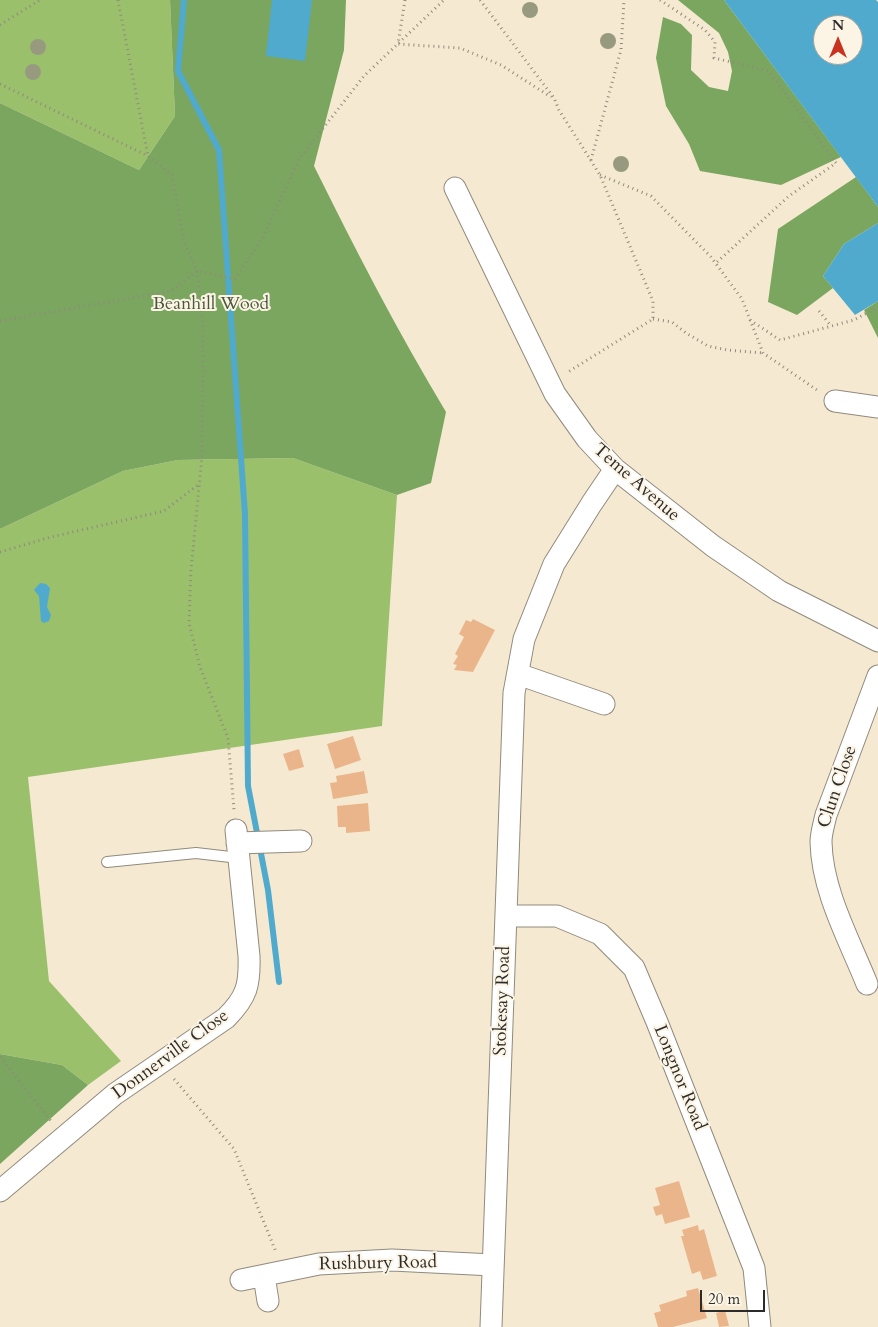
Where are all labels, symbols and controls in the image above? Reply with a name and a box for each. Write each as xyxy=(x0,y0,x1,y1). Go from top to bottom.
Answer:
north arrow xyxy=(813,15,863,65)
text: N xyxy=(832,16,844,35)
park label: Beanhill Wood xyxy=(153,294,269,316)
street label: Teme Avenue xyxy=(588,439,684,527)
street label: Clun Close xyxy=(814,743,862,831)
street label: Stokesay Road xyxy=(490,946,516,1056)
street label: Donnerville Close xyxy=(109,1006,233,1104)
street label: Longnor Road xyxy=(648,1022,710,1134)
street label: Rushbury Road xyxy=(319,1252,437,1276)
scale bar xyxy=(703,1280,768,1312)
text: 20 m xyxy=(708,1289,740,1309)

